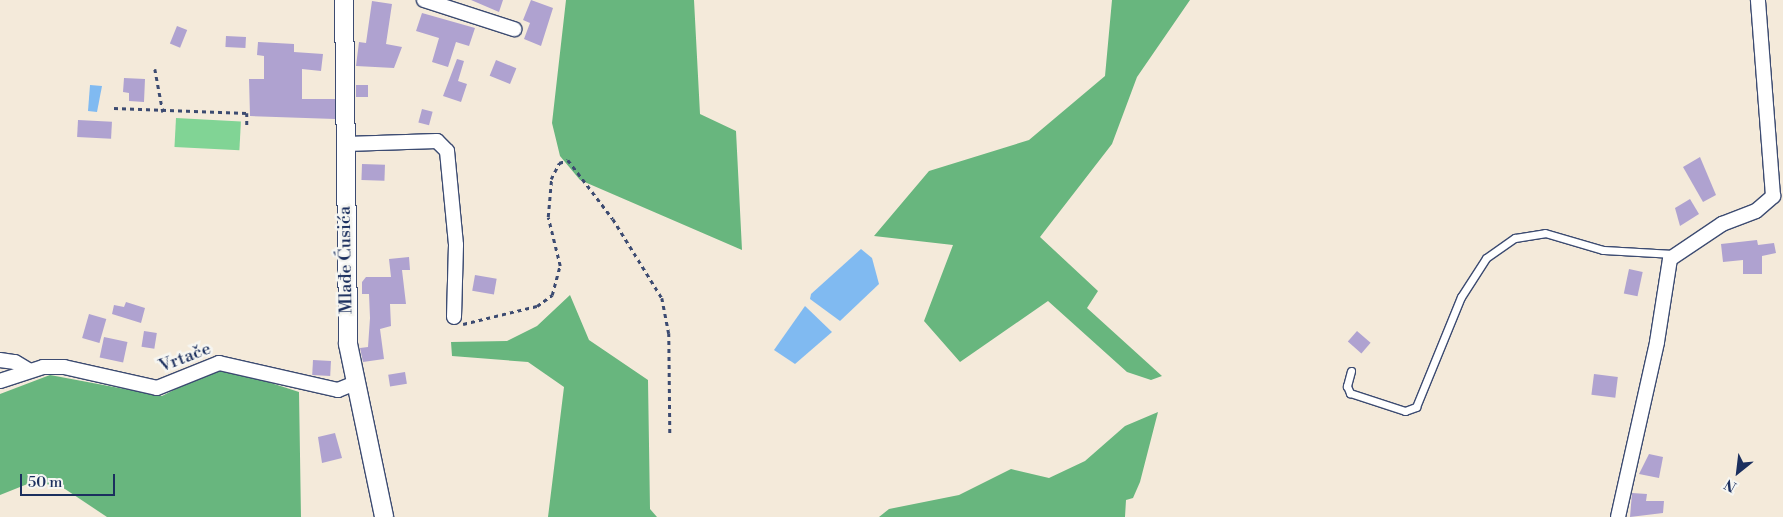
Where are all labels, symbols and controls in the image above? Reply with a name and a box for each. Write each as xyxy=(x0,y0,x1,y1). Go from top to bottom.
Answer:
street label: Mlađe Ćusića xyxy=(334,206,358,314)
street label: Vrtače xyxy=(156,338,214,378)
north arrow xyxy=(1713,447,1763,497)
scale bar xyxy=(22,464,118,496)
text: 50 m xyxy=(28,473,62,492)
text: N xyxy=(1722,475,1740,496)

